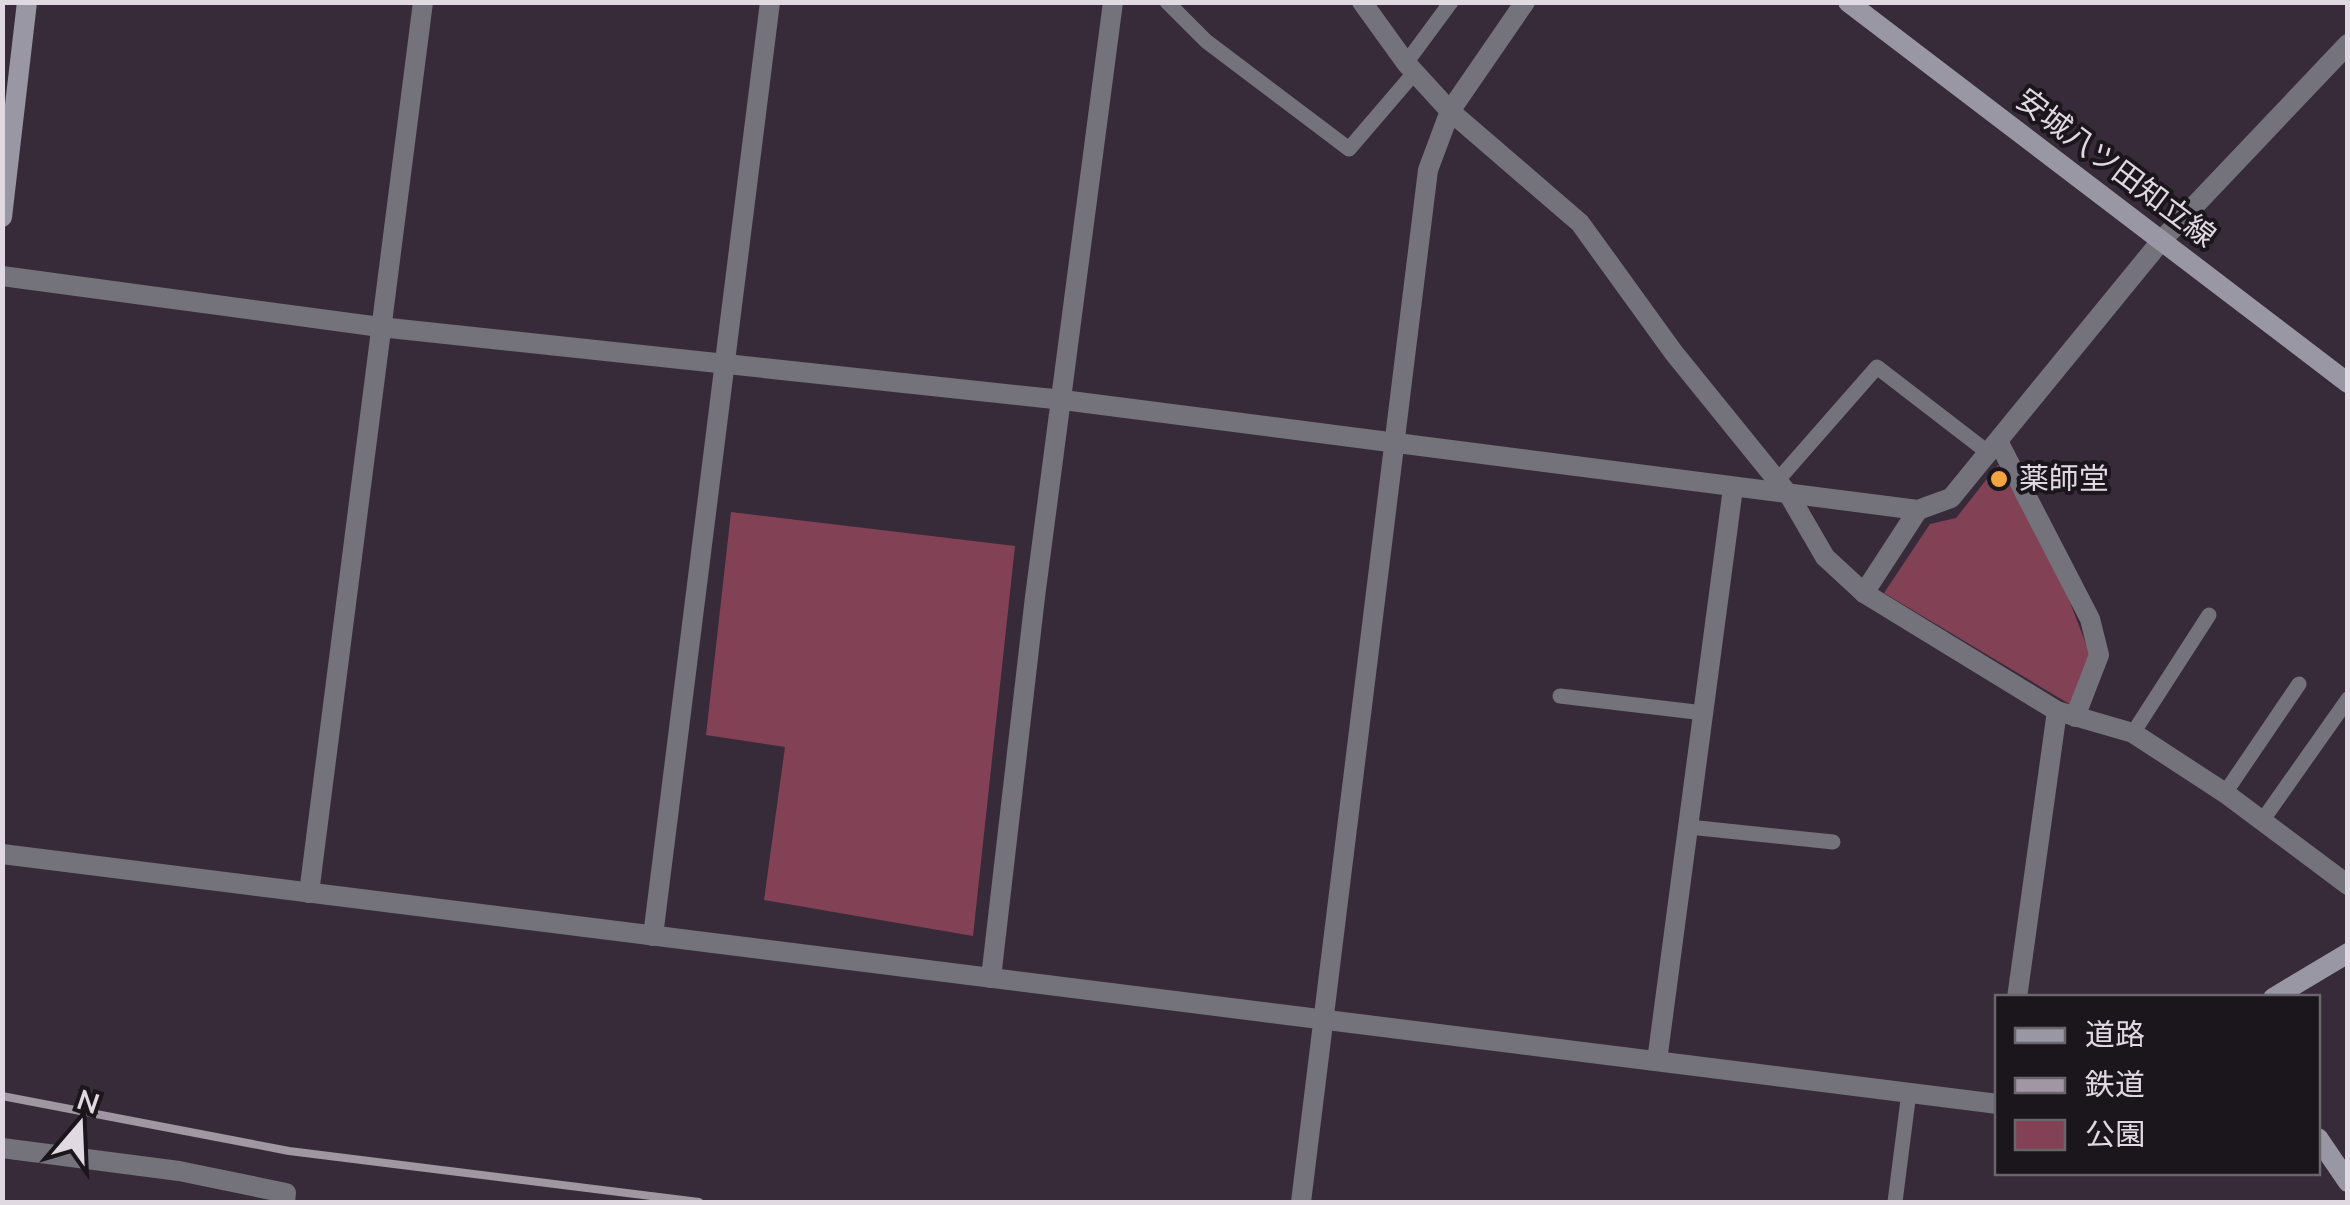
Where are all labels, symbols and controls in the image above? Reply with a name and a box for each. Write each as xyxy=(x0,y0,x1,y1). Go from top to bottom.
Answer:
street label: 安城八ツ田知立線 xyxy=(2009,80,2224,255)
place label: 薬師堂 xyxy=(2019,459,2109,497)
marker: 薬師堂 xyxy=(1988,468,2010,490)
legend xyxy=(1995,995,2320,1175)
text: 道路 xyxy=(2085,1015,2145,1053)
text: 鉄道 xyxy=(2085,1065,2145,1103)
north arrow xyxy=(30,1075,130,1175)
text: N xyxy=(73,1081,104,1121)
text: 公園 xyxy=(2085,1115,2145,1153)

